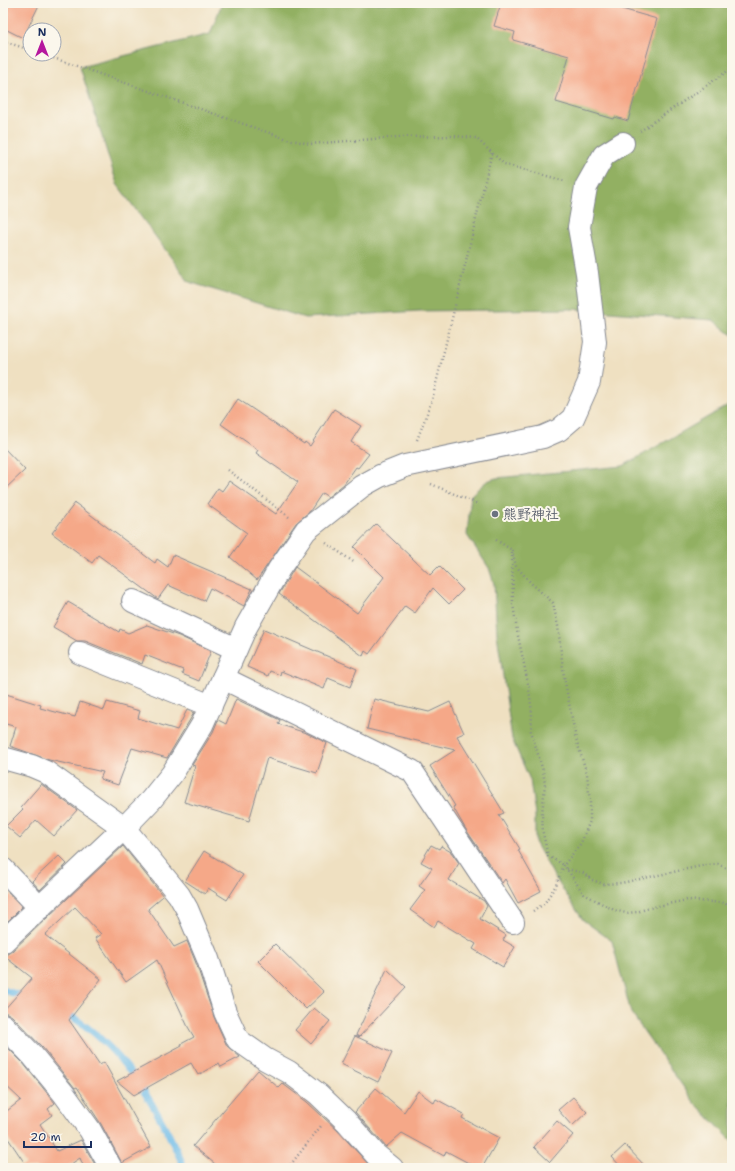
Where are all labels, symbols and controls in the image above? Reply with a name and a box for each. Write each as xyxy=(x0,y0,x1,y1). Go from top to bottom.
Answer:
north arrow xyxy=(22,22,62,62)
text: N xyxy=(38,25,47,40)
place label: 熊野神社 xyxy=(503,505,559,523)
marker: 熊野神社 xyxy=(490,509,500,519)
scale bar xyxy=(24,1123,91,1149)
text: 20 m xyxy=(30,1129,61,1145)

